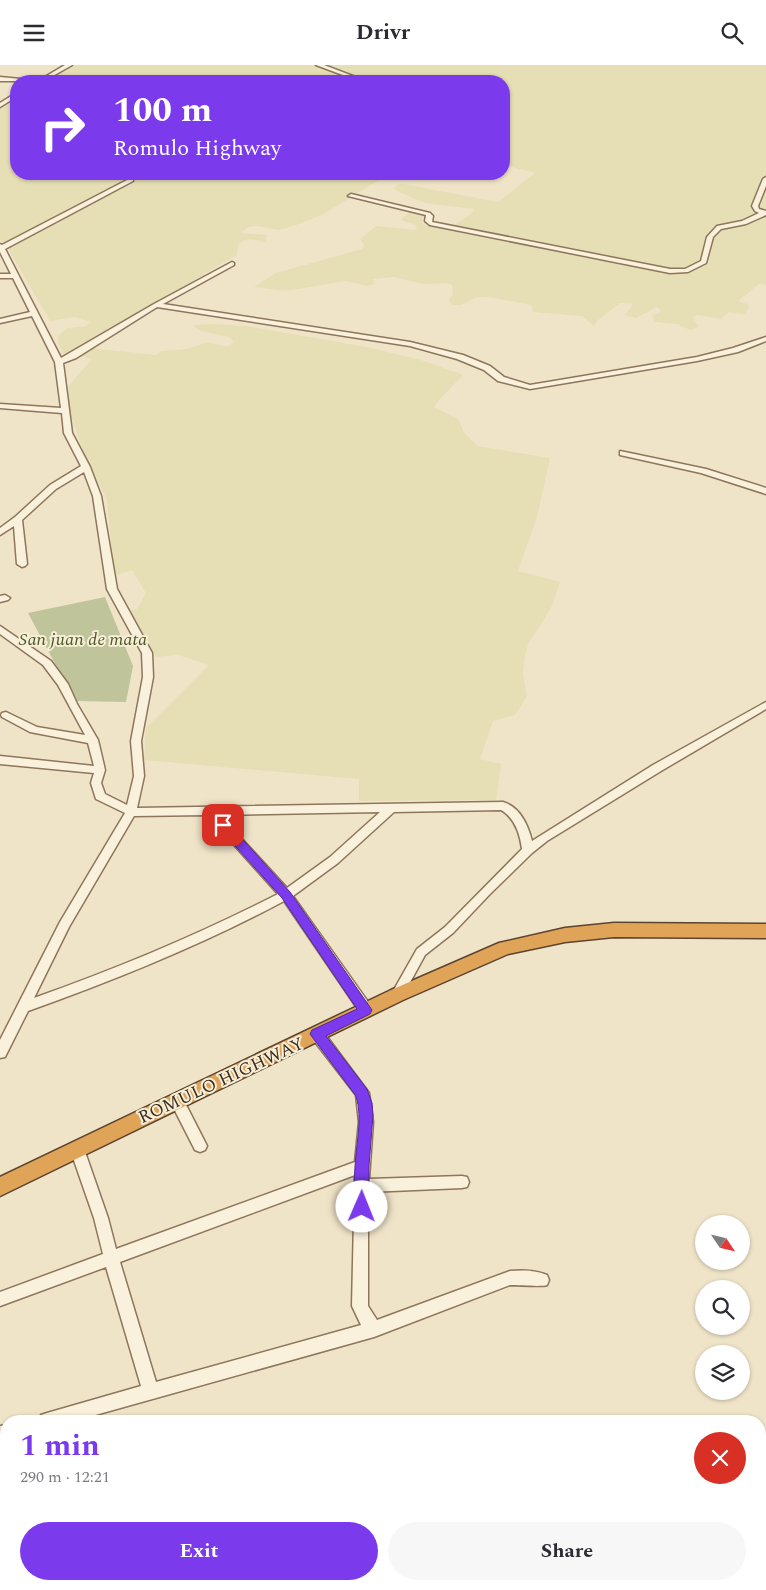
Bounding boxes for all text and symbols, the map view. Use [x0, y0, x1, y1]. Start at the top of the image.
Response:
text: Drivr [356, 16, 410, 49]
icon: menu [20, 19, 48, 47]
icon: search [718, 19, 746, 47]
text: 100 m [113, 84, 212, 137]
icon: right [30, 95, 95, 160]
text: Romulo Highway [113, 132, 281, 165]
park label: San juan de mata [19, 626, 147, 653]
pin [202, 804, 244, 846]
icon: arrive [209, 811, 237, 839]
street label: ROMULO HIGHWAY [134, 1030, 309, 1131]
position arrow [335, 1180, 387, 1232]
north arrow [695, 1215, 750, 1270]
map controls [695, 1215, 750, 1400]
button: search [695, 1280, 750, 1335]
button: layers [695, 1345, 750, 1400]
text: 1 min [20, 1423, 100, 1469]
button: close [694, 1432, 746, 1484]
text: 290 m · 12:21 [20, 1465, 110, 1489]
button: Exit [20, 1522, 378, 1580]
button: Share [388, 1522, 746, 1580]

